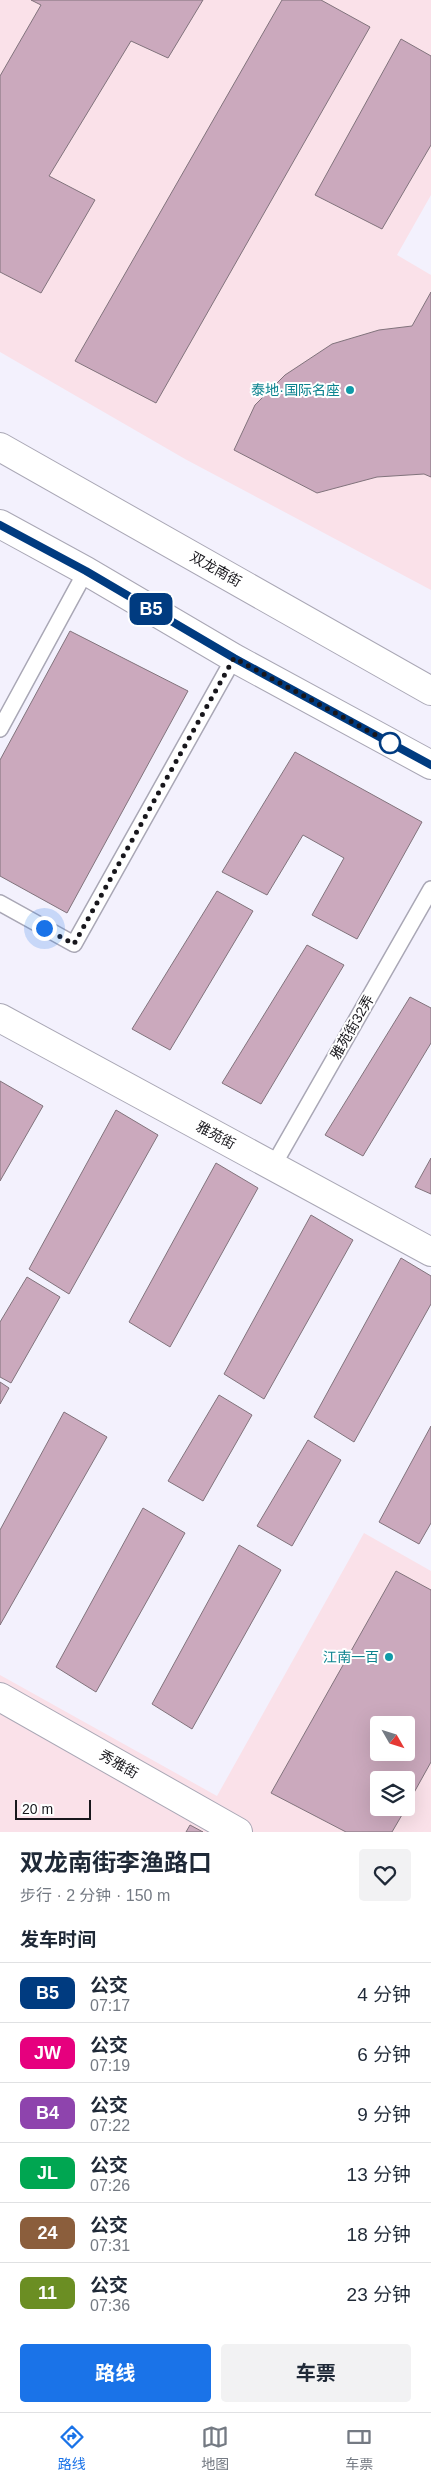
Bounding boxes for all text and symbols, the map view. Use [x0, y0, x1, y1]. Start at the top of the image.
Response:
place label: 泰地·国际名座 [251, 382, 340, 398]
marker: 泰地·国际名座 [344, 384, 356, 396]
street label: 双龙南街 [188, 548, 244, 590]
line badge: B5 [128, 593, 174, 625]
text: B5 [139, 599, 163, 619]
unlabelled marker [379, 732, 401, 754]
your location [32, 916, 57, 941]
street label: 雅苑街32弄 [327, 992, 377, 1062]
street label: 雅苑街 [194, 1118, 238, 1152]
place label: 江南一百 [323, 1649, 379, 1665]
marker: 江南一百 [383, 1651, 395, 1663]
north arrow [370, 1716, 415, 1761]
map controls [370, 1716, 415, 1816]
street label: 秀雅街 [97, 1747, 141, 1781]
button: layers [370, 1771, 415, 1816]
scale bar [15, 1797, 91, 1820]
text: 20 m [22, 1801, 53, 1817]
text: 双龙南街李渔路口 [20, 1849, 212, 1876]
button: heart [359, 1849, 411, 1901]
text: 步行 · 2 分钟 · 150 m [20, 1887, 170, 1904]
text: 发车时间 [20, 1929, 96, 1950]
text: 公交 [90, 1975, 128, 1996]
text: B5 [36, 1983, 59, 2003]
text: 4 分钟 [357, 1984, 411, 2005]
text: 07:17 [90, 1997, 130, 2014]
text: 公交 [90, 2035, 128, 2056]
text: JW [34, 2043, 61, 2063]
text: 6 分钟 [357, 2044, 411, 2065]
text: 07:19 [90, 2057, 130, 2074]
text: 公交 [90, 2095, 128, 2116]
text: B4 [36, 2103, 59, 2123]
text: 9 分钟 [357, 2104, 411, 2125]
text: 07:22 [90, 2117, 130, 2134]
text: 公交 [90, 2155, 128, 2176]
text: JL [37, 2163, 58, 2183]
text: 13 分钟 [347, 2164, 411, 2185]
text: 07:26 [90, 2177, 130, 2194]
text: 公交 [90, 2215, 128, 2236]
text: 24 [37, 2223, 58, 2243]
text: 18 分钟 [347, 2224, 411, 2245]
text: 07:31 [90, 2237, 130, 2254]
text: 公交 [90, 2275, 128, 2296]
text: 11 [38, 2283, 57, 2303]
text: 23 分钟 [347, 2284, 411, 2305]
text: 07:36 [90, 2297, 130, 2314]
button: 路线 [20, 2344, 211, 2402]
button: 车票 [221, 2344, 411, 2402]
tab: 路线 [58, 2423, 86, 2473]
tab: 地图 [201, 2423, 229, 2473]
tab: 车票 [345, 2423, 373, 2473]

